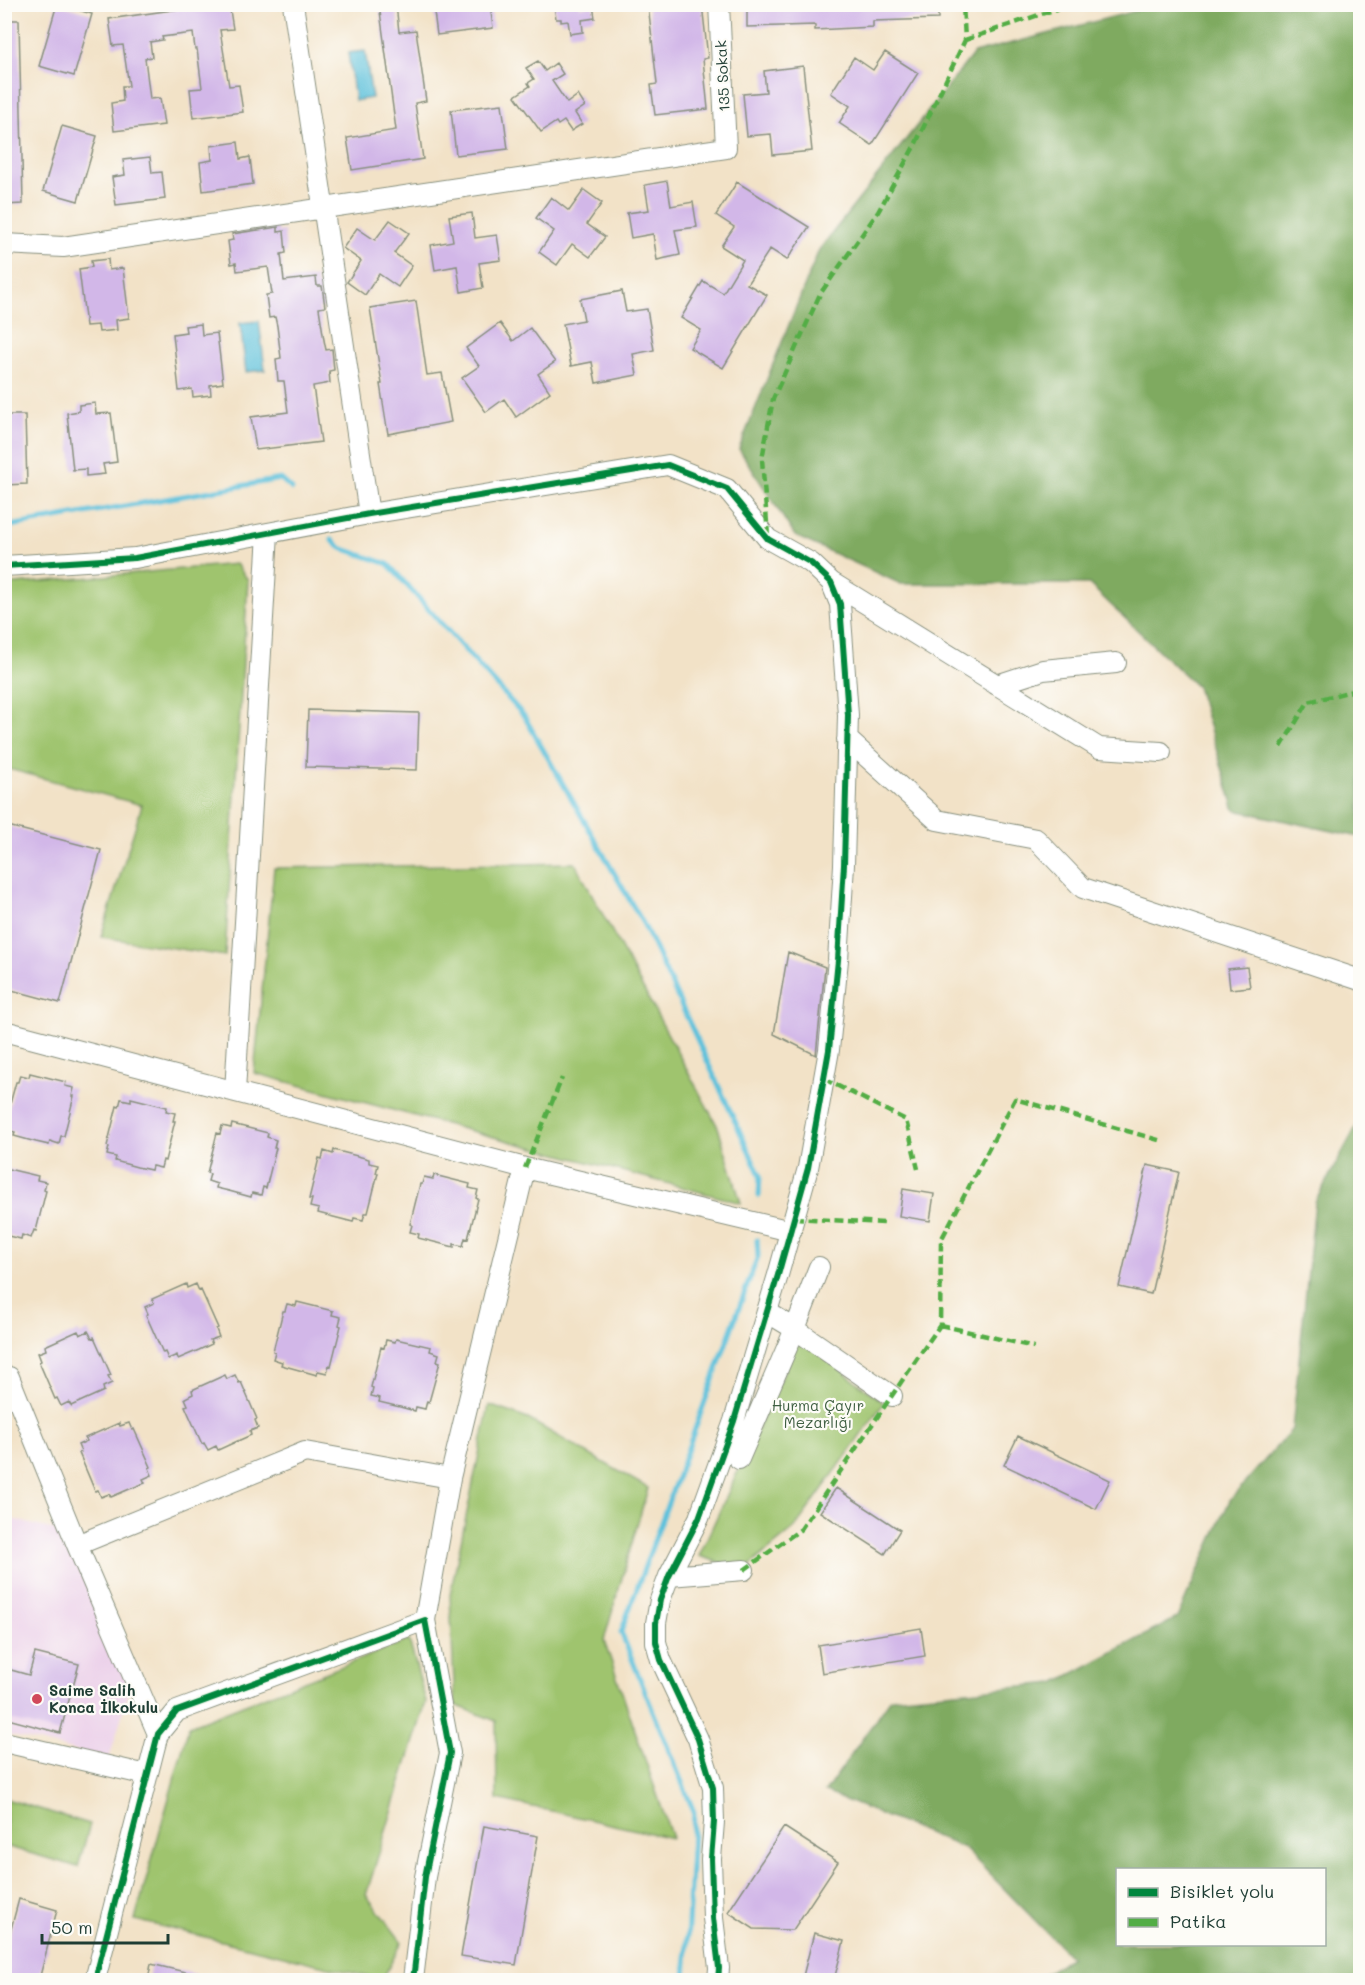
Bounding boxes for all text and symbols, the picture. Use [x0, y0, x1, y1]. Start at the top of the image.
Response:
street label: 135 Sokak [710, 40, 734, 112]
park label: Hurma Çayır Mezarlığı [772, 1395, 864, 1432]
place label: Saime Salih Konca İlkokulu [49, 1680, 158, 1717]
marker: Saime Salih Konca İlkokulu [30, 1692, 44, 1706]
legend [1116, 1868, 1326, 1946]
text: Bisiklet yolu [1170, 1879, 1274, 1903]
scale bar [42, 1907, 168, 1945]
text: Patika [1170, 1909, 1226, 1933]
text: 50 m [51, 1915, 93, 1939]

